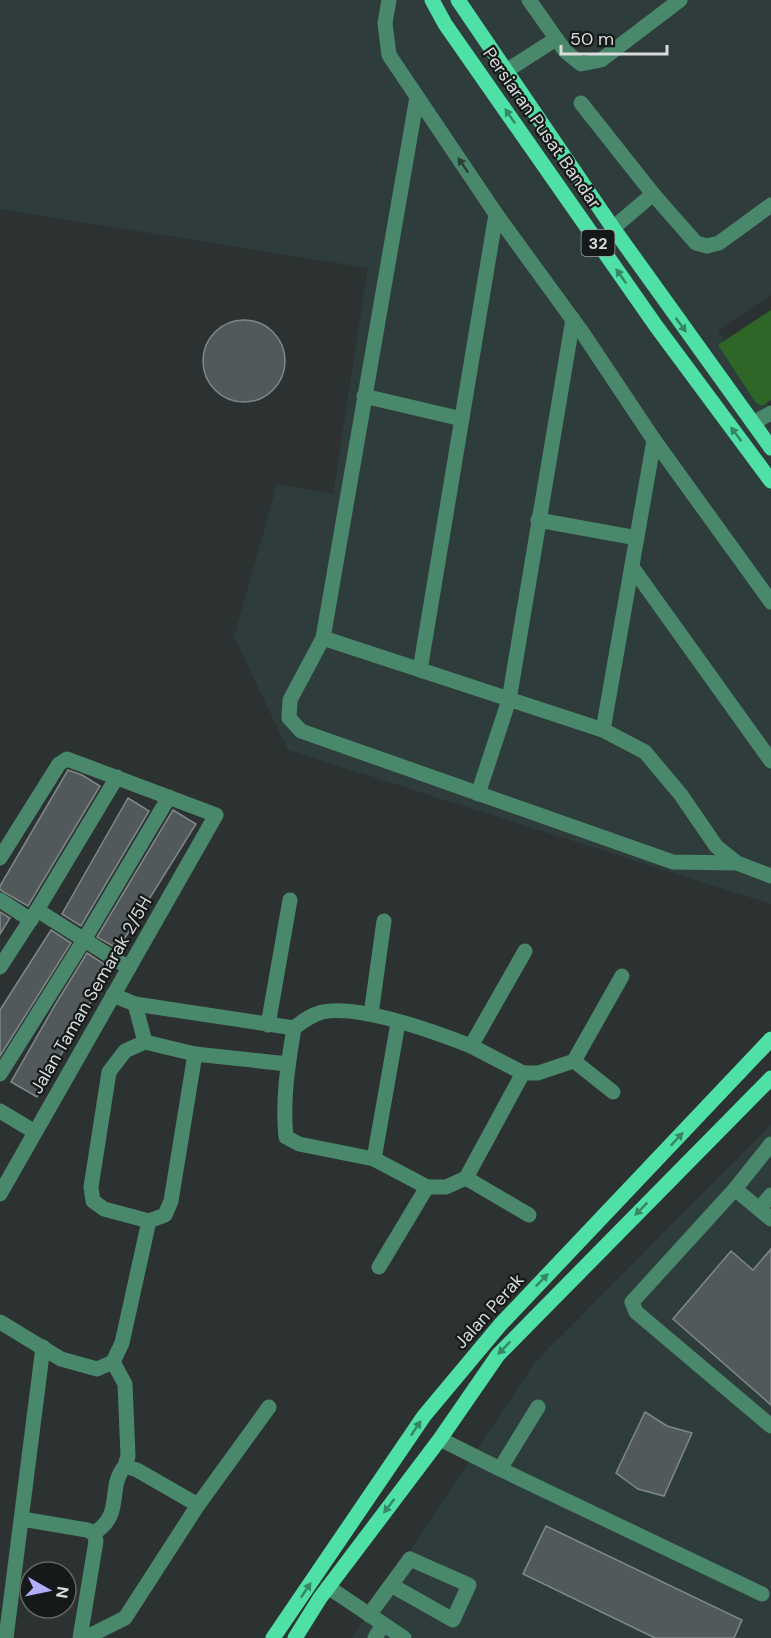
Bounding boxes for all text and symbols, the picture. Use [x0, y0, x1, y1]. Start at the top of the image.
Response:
scale bar [561, 18, 668, 56]
text: 50 m [570, 27, 614, 51]
street label: Persiaran Pusat Bandar [477, 43, 607, 214]
one-way arrow [504, 109, 516, 125]
one-way arrow [458, 157, 469, 173]
road number: 32 [582, 230, 614, 256]
one-way arrow [615, 269, 627, 285]
one-way arrow [675, 318, 687, 333]
one-way arrow [730, 426, 742, 442]
street label: Jalan Taman Semarak 2/5H [25, 892, 157, 1098]
one-way arrow [669, 1132, 683, 1146]
one-way arrow [635, 1202, 649, 1216]
street label: Jalan Perak [449, 1268, 529, 1354]
one-way arrow [535, 1274, 549, 1288]
one-way arrow [498, 1341, 512, 1355]
one-way arrow [410, 1421, 422, 1437]
one-way arrow [384, 1498, 396, 1513]
north arrow [18, 1560, 78, 1620]
one-way arrow [300, 1582, 312, 1598]
text: N [51, 1585, 74, 1600]

